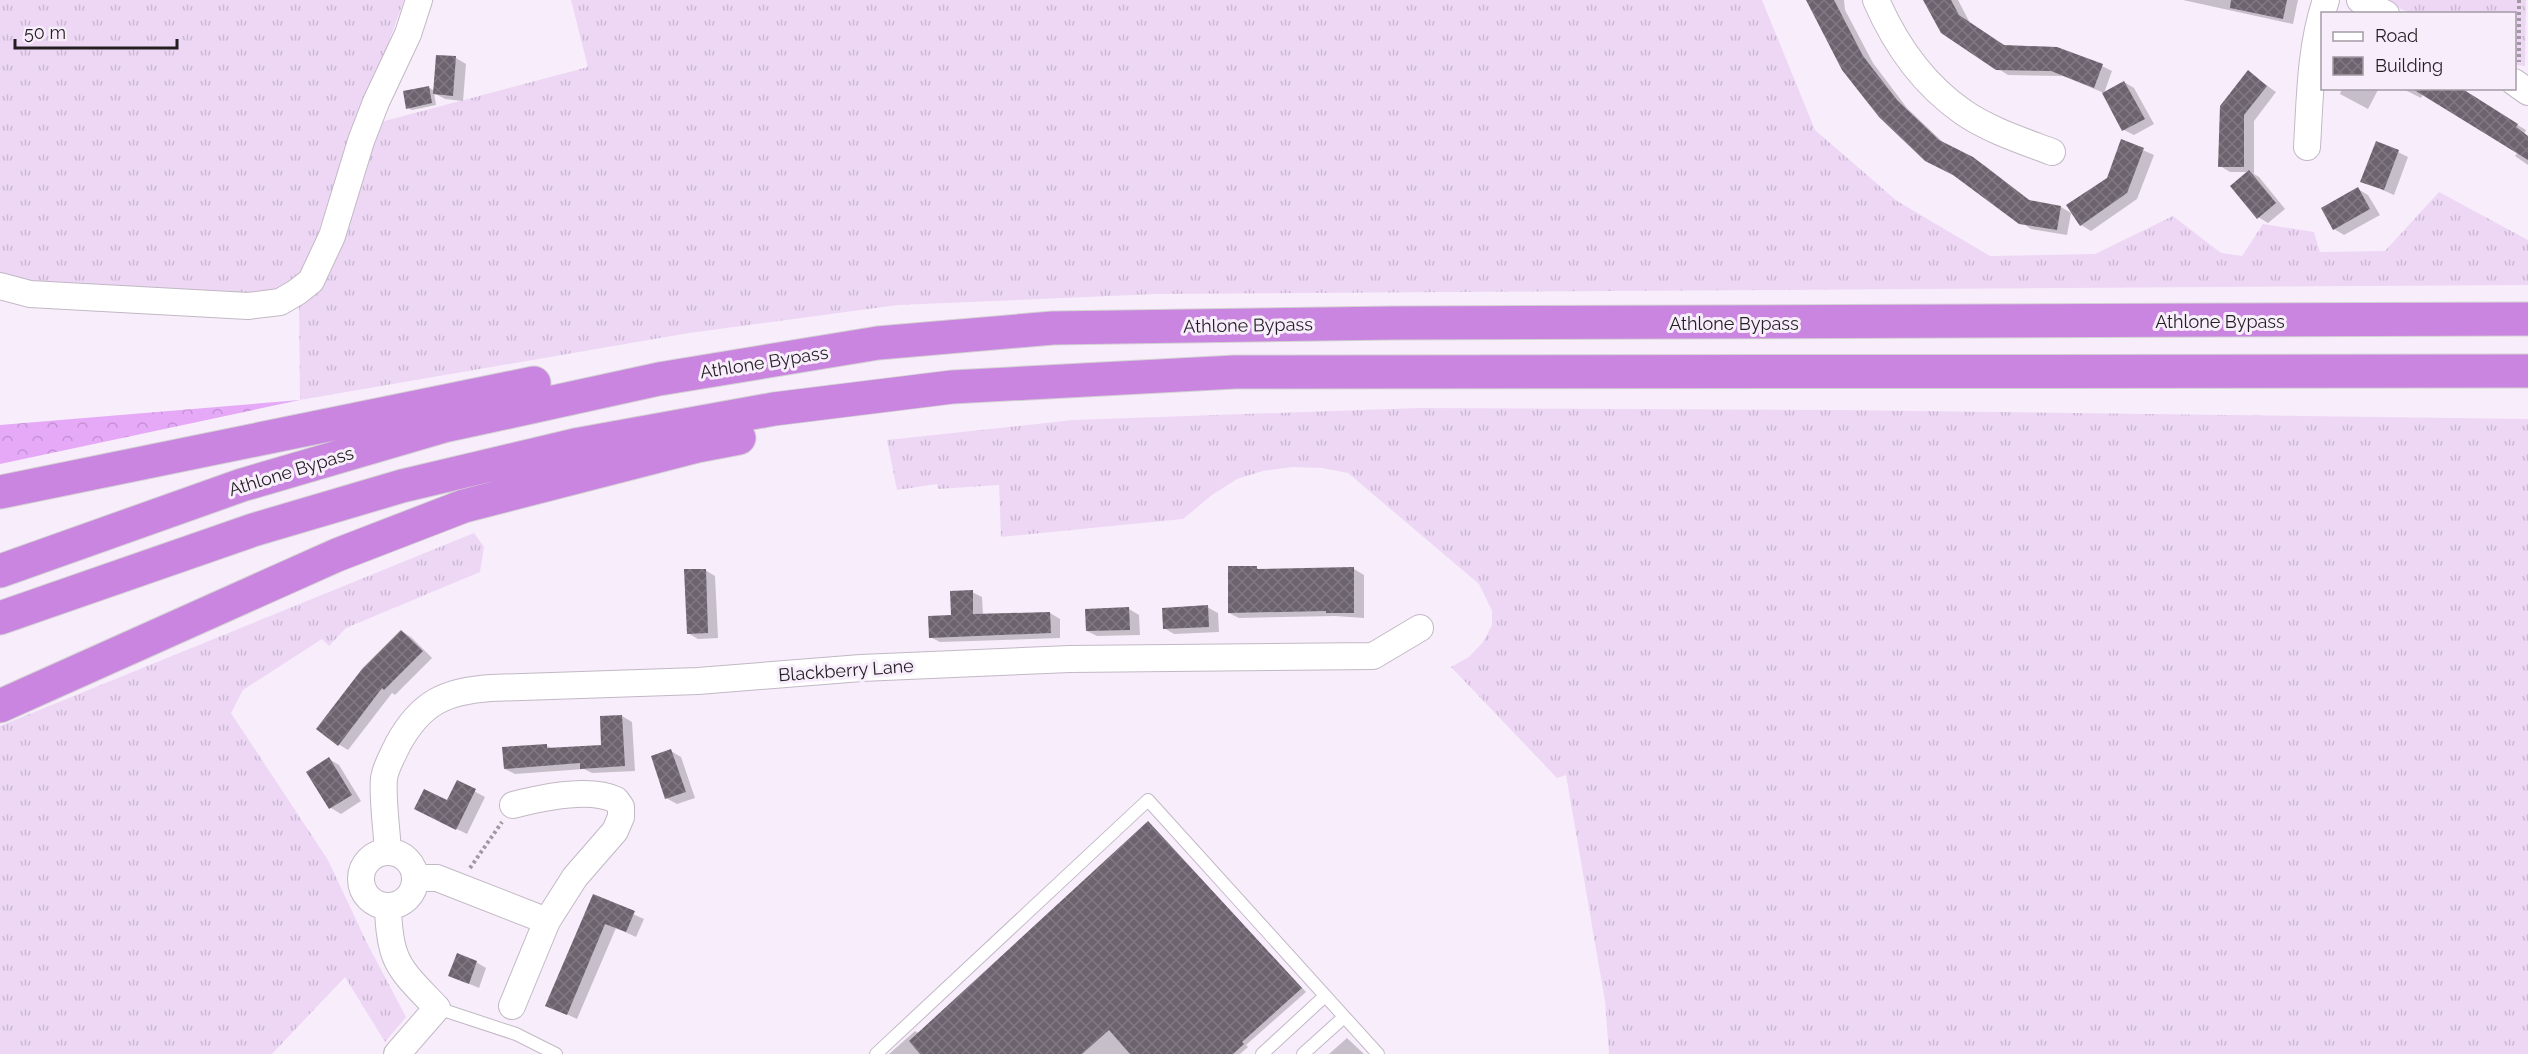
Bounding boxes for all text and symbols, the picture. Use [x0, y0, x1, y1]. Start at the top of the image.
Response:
scale bar [15, 12, 177, 50]
legend [2321, 12, 2516, 90]
text: 50 m [24, 22, 66, 43]
text: Road [2375, 25, 2418, 46]
text: Building [2375, 55, 2443, 76]
street label: Athlone Bypass [2155, 311, 2285, 332]
street label: Athlone Bypass [1183, 313, 1313, 337]
street label: Athlone Bypass [1669, 313, 1799, 334]
street label: Athlone Bypass [698, 341, 830, 383]
street label: Athlone Bypass [226, 442, 356, 500]
street label: Blackberry Lane [778, 655, 915, 685]

